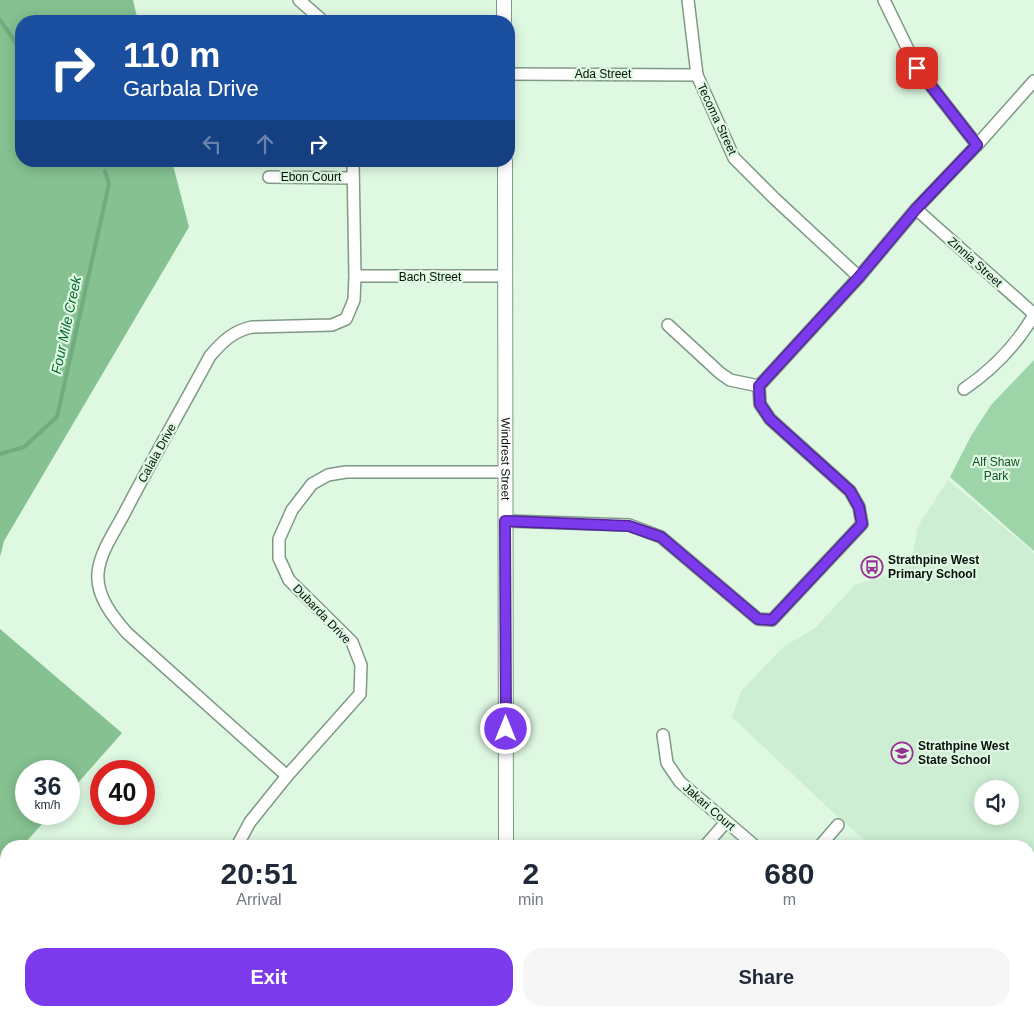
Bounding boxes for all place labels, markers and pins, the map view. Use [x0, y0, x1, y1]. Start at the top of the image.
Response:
pin [896, 47, 938, 89]
place label: Strathpine West Primary School [888, 553, 979, 581]
bus stop icon: Strathpine West Primary School [860, 555, 884, 579]
place label: Strathpine West State School [918, 739, 1009, 767]
school or university icon: Strathpine West State School [890, 741, 914, 765]

